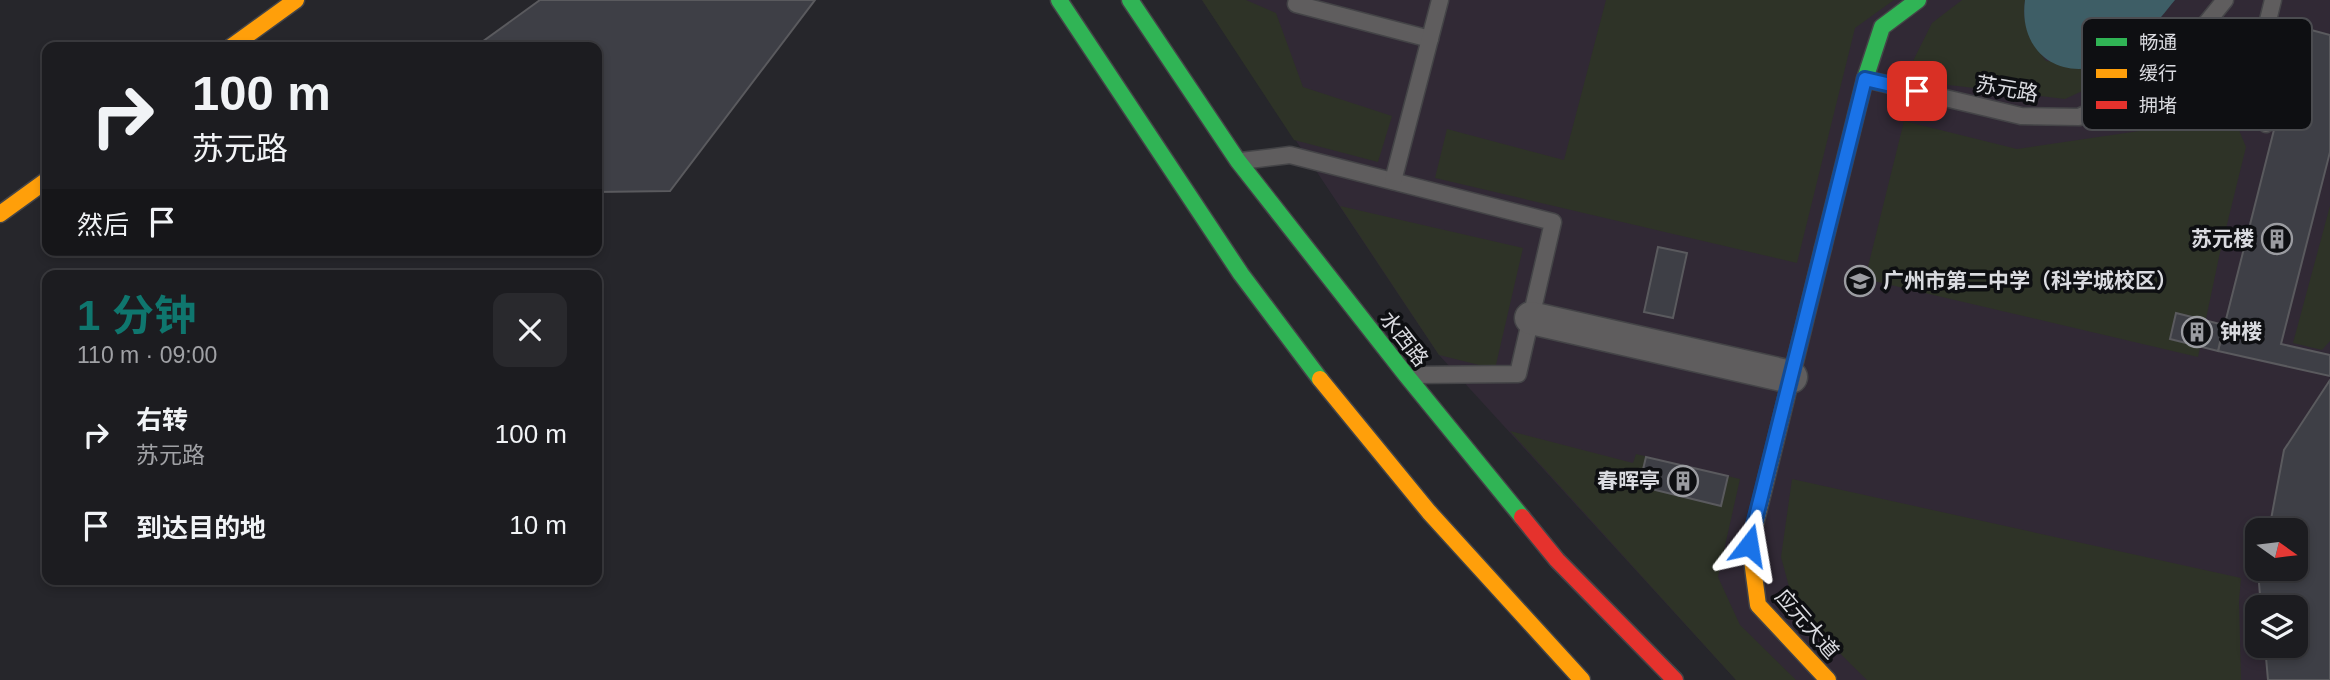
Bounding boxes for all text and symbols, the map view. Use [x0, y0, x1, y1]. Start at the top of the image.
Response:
legend [2082, 18, 2312, 130]
text: 畅通 [2139, 32, 2177, 53]
pin [1887, 61, 1947, 121]
text: 缓行 [2139, 63, 2177, 84]
text: 100 m [192, 66, 331, 120]
icon: right [77, 70, 168, 161]
icon: arrive [1898, 72, 1936, 110]
street label: 苏元路 [1974, 72, 2040, 105]
text: 拥堵 [2139, 95, 2177, 116]
text: 苏元路 [192, 131, 288, 167]
icon: arrive [143, 203, 181, 241]
text: 然后 [77, 210, 129, 240]
building icon: 苏元楼 [2260, 222, 2294, 256]
place label: 苏元楼 [2191, 227, 2254, 250]
school or university icon: 广州市第二中学（科学城校区） [1843, 264, 1877, 298]
place label: 广州市第二中学（科学城校区） [1883, 269, 2177, 292]
text: 1 分钟 [77, 292, 196, 339]
button: close [493, 293, 567, 367]
street label: 水西路 [1376, 307, 1433, 371]
building icon: 钟楼 [2180, 315, 2214, 349]
place label: 钟楼 [2220, 320, 2262, 343]
text: 110 m · 09:00 [77, 342, 217, 368]
text: 右转 [136, 405, 188, 435]
icon: right [77, 416, 115, 454]
text: 100 m [495, 419, 567, 449]
text: 苏元路 [136, 442, 205, 468]
building icon: 春晖亭 [1666, 464, 1700, 498]
place label: 春晖亭 [1597, 469, 1660, 492]
icon: arrive [77, 507, 115, 545]
position arrow [1712, 508, 1786, 582]
text: 10 m [509, 510, 567, 540]
text: 到达目的地 [136, 513, 266, 543]
north arrow [2245, 518, 2308, 581]
map controls [2245, 518, 2308, 658]
street label: 应元大道 [1771, 584, 1844, 663]
button: layers [2245, 595, 2308, 658]

